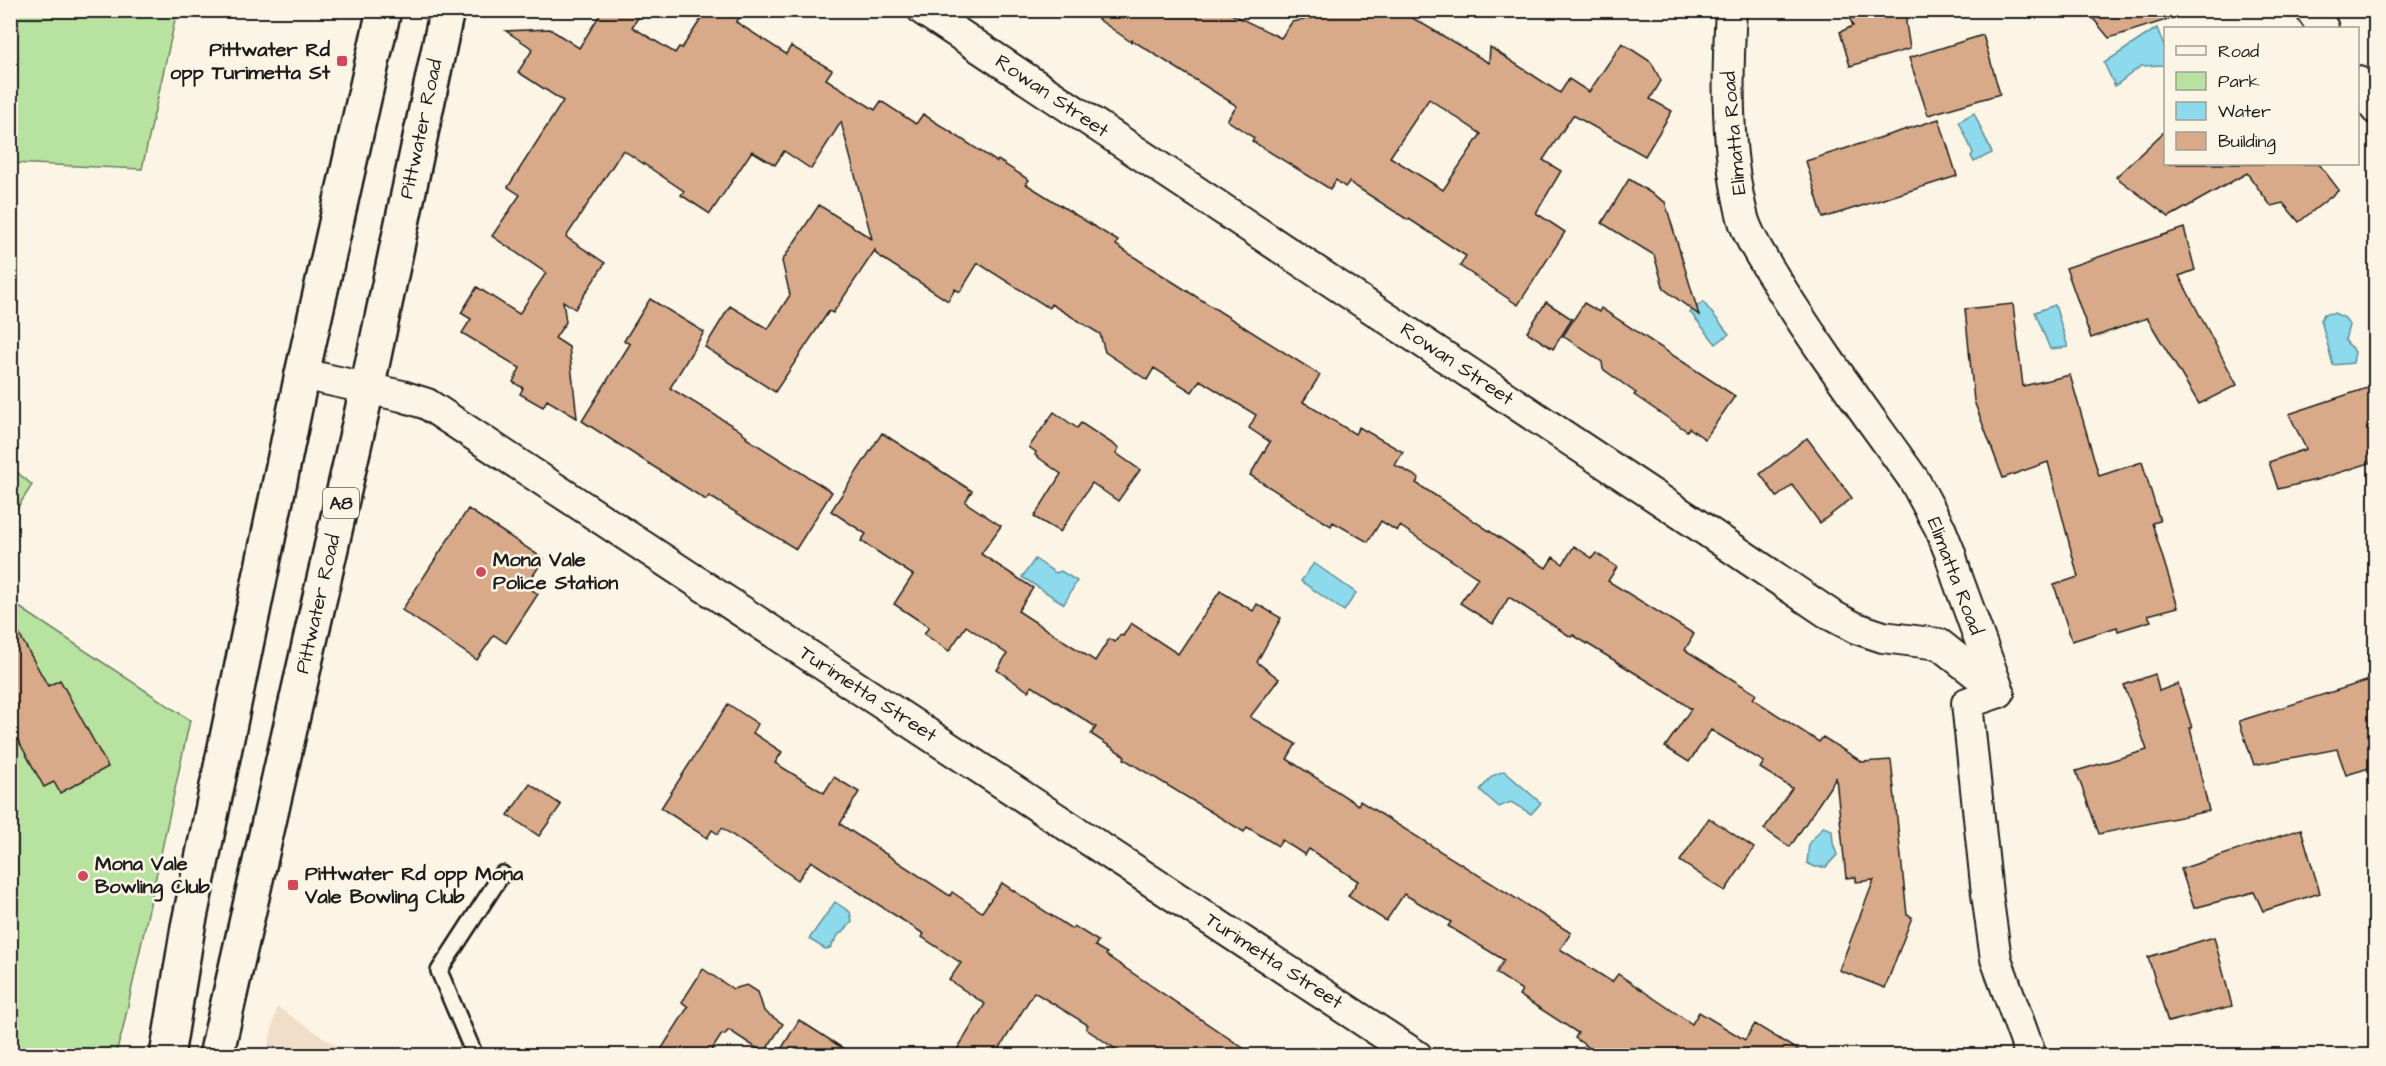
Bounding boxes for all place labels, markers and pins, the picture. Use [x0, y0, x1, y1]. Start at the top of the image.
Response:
place label: Pittwater Rd opp Turimetta St [170, 36, 331, 87]
marker: Pittwater Rd opp Turimetta St [335, 54, 349, 68]
place label: Mona Vale Police Station [493, 546, 618, 597]
marker: Mona Vale Police Station [474, 565, 488, 579]
place label: Mona Vale Bowling Club [95, 850, 211, 902]
place label: Pittwater Rd opp Mona Vale Bowling Club [304, 860, 524, 912]
marker: Mona Vale Bowling Club [76, 869, 90, 883]
marker: Pittwater Rd opp Mona Vale Bowling Club [286, 878, 300, 892]

